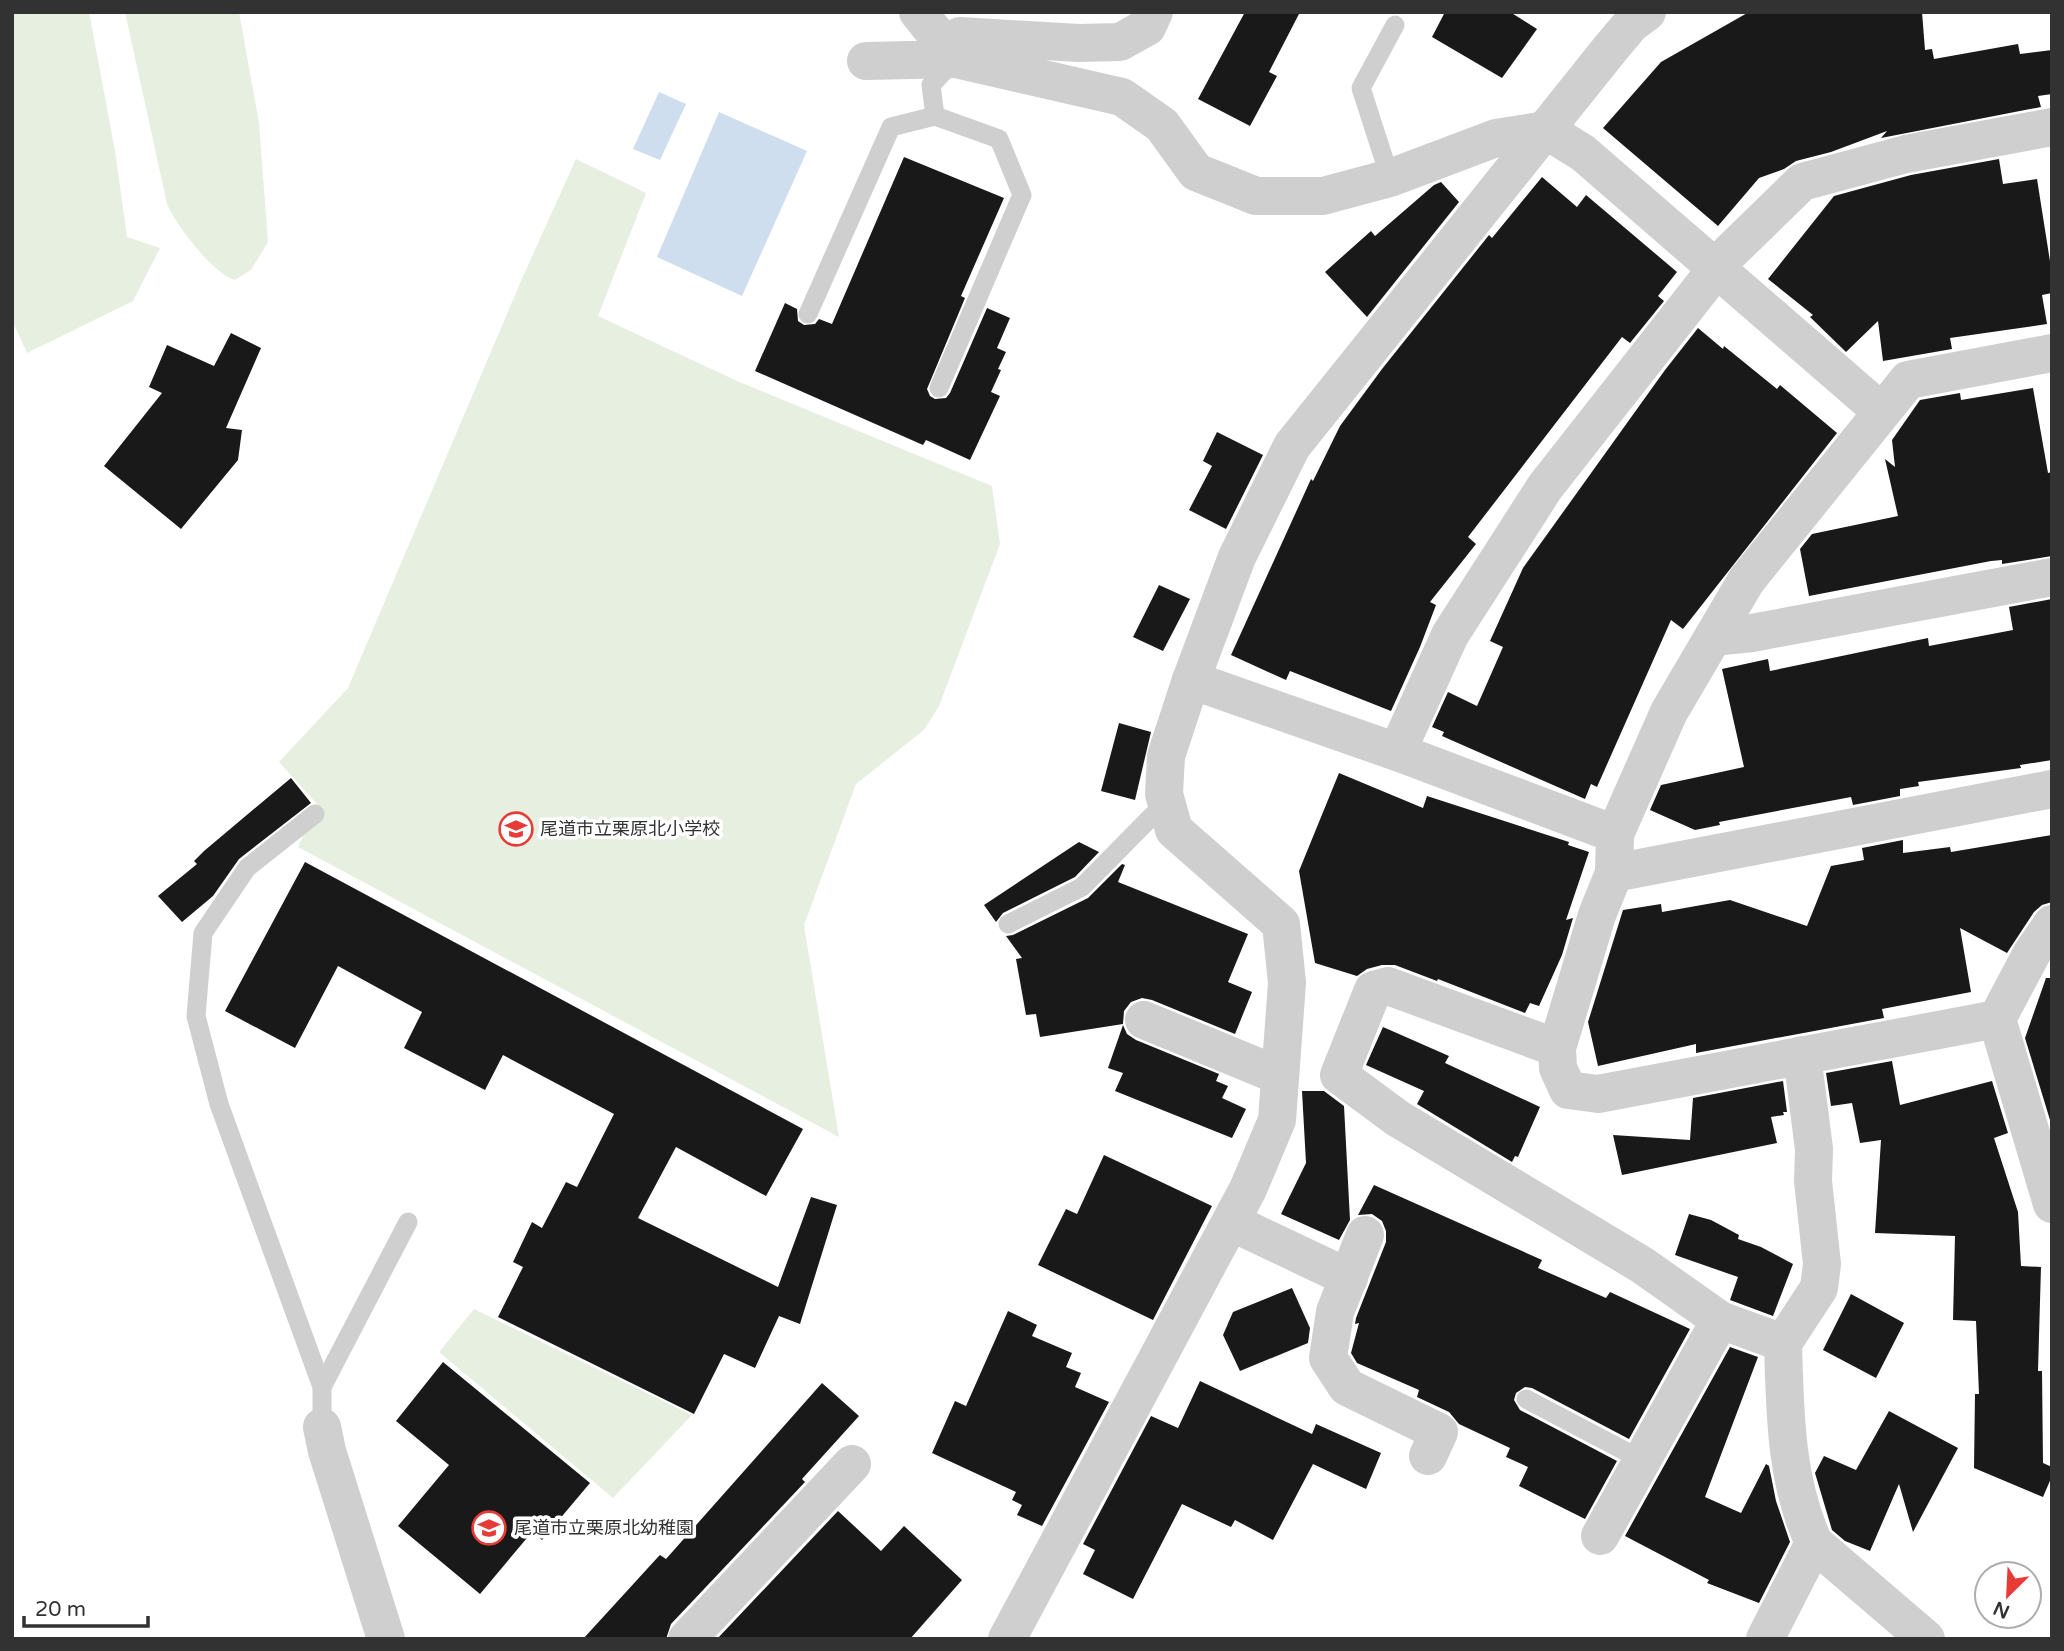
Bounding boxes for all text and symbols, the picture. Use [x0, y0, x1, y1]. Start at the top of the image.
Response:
school or university icon: 尾道市立栗原北小学校 [497, 810, 535, 848]
place label: 尾道市立栗原北小学校 [540, 818, 720, 840]
school or university icon: 尾道市立栗原北幼稚園 [470, 1509, 508, 1547]
place label: 尾道市立栗原北幼稚園 [514, 1517, 694, 1539]
north arrow [1973, 1560, 2043, 1630]
scale bar [24, 1584, 149, 1628]
text: N [1990, 1596, 2013, 1623]
text: 20 m [35, 1597, 86, 1622]

